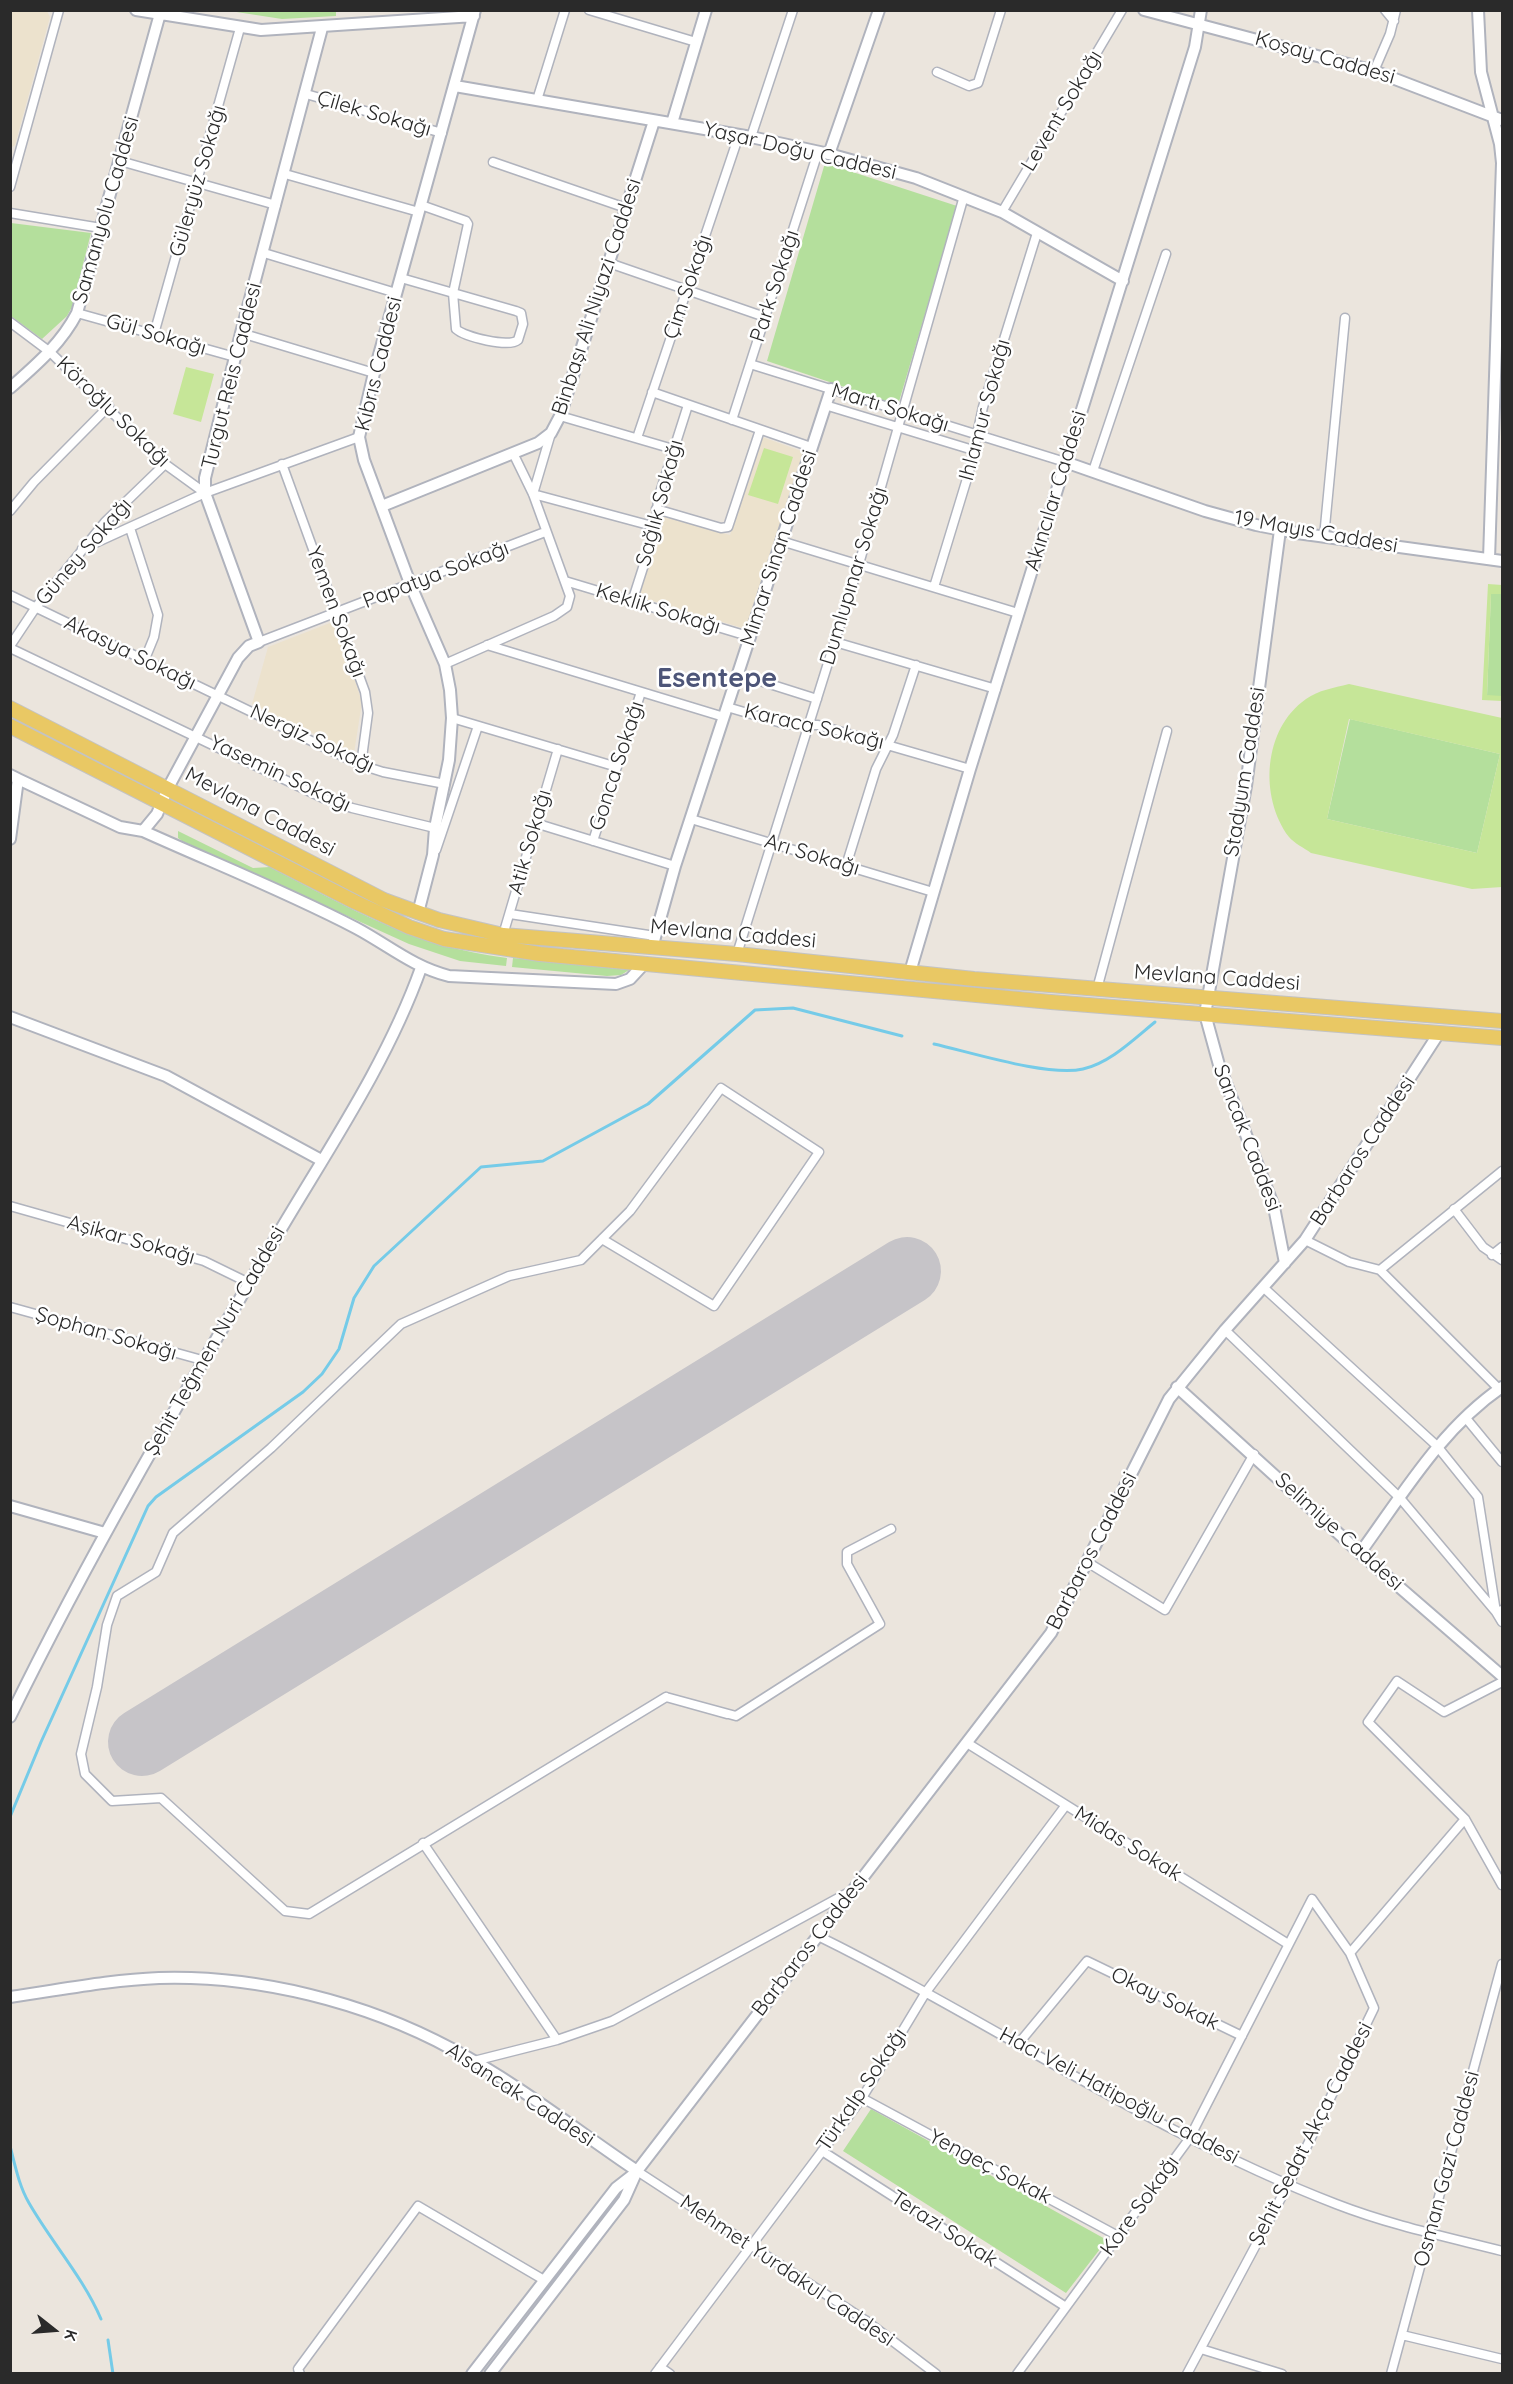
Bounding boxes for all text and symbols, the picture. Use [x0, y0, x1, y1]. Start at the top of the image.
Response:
street label: Koşay Caddesi [1252, 26, 1398, 90]
street label: Levent Sokağı [1016, 46, 1108, 176]
street label: Çilek Sokağı [314, 86, 434, 142]
street label: Güleryüz Sokağı [164, 102, 232, 260]
street label: Samanyolu Caddesi [67, 114, 145, 306]
street label: Yaşar Doğu Caddesi [701, 117, 899, 185]
street label: Binbaşı Ali Niyazi Caddesi [547, 176, 647, 418]
street label: Park Sokağı [745, 227, 805, 345]
street label: Çim Sokağı [658, 231, 718, 343]
street label: Turgut Reis Caddesi [197, 280, 267, 472]
street label: Kıbrıs Caddesi [350, 294, 408, 434]
street label: Gül Sokağı [103, 309, 209, 361]
street label: Ihlamur Sokağı [954, 336, 1016, 484]
street label: Köroğlu Sokağı [51, 351, 175, 473]
street label: Martı Sokağı [828, 378, 952, 438]
street label: Akıncılar Caddesi [1020, 408, 1092, 574]
street label: Sağlık Sokağı [631, 437, 689, 569]
street label: Mimar Sinan Caddesi [735, 447, 823, 649]
street label: Dumlupınar Sokağı [815, 484, 893, 668]
street label: Güney Sokağı [31, 493, 137, 611]
street label: 19 Mayıs Caddesi [1232, 505, 1400, 559]
street label: Papatya Sokağı [360, 536, 512, 614]
street label: Yemen Sokağı [301, 543, 371, 681]
street label: Keklik Sokağı [593, 578, 723, 640]
street label: Akasya Sokağı [60, 610, 200, 696]
district label: Esentepe [657, 663, 777, 695]
street label: Stadyum Caddesi [1219, 685, 1271, 859]
street label: Gonca Sokağı [584, 698, 650, 834]
street label: Nergiz Sokağı [246, 699, 378, 779]
street label: Karaca Sokağı [742, 699, 886, 755]
street label: Yasemin Sokağı [205, 730, 355, 818]
street label: Mevlana Caddesi [181, 762, 339, 862]
street label: Atik Sokağı [503, 787, 557, 897]
street label: Arı Sokağı [762, 829, 862, 881]
street label: Mevlana Caddesi [649, 914, 817, 954]
street label: Mevlana Caddesi [1133, 960, 1301, 996]
street label: Sancak Caddesi [1207, 1061, 1287, 1215]
street label: Barbaros Caddesi [1305, 1071, 1421, 1231]
street label: Aşikar Sokağı [64, 1210, 198, 1270]
street label: Şehit Teğmen Nuri Caddesi [139, 1222, 291, 1460]
street label: Şophan Sokağı [33, 1302, 179, 1366]
street label: Barbaros Caddesi [1041, 1468, 1143, 1634]
street label: Selimiye Caddesi [1270, 1468, 1408, 1596]
street label: Midas Sokak [1069, 1801, 1187, 1887]
street label: Barbaros Caddesi [747, 1869, 873, 2021]
street label: Okay Sokak [1107, 1962, 1223, 2036]
street label: Şehit Sedat Akça Caddesi [1244, 2018, 1378, 2250]
street label: Hacı Veli Hatipoğlu Caddesi [995, 2022, 1243, 2170]
street label: Türkalp Sokağı [811, 2024, 913, 2156]
street label: Alsancak Caddesi [441, 2038, 599, 2152]
street label: Osman Gazi Caddesi [1409, 2068, 1485, 2270]
street label: Yengeç Sokak [924, 2124, 1056, 2210]
street label: Kore Sokağı [1095, 2151, 1185, 2261]
street label: Terazi Sokak [886, 2185, 1002, 2273]
street label: Mehmet Yurdakul Caddesi [675, 2190, 899, 2352]
north arrow [24, 2300, 84, 2360]
text: K [60, 2327, 82, 2343]

